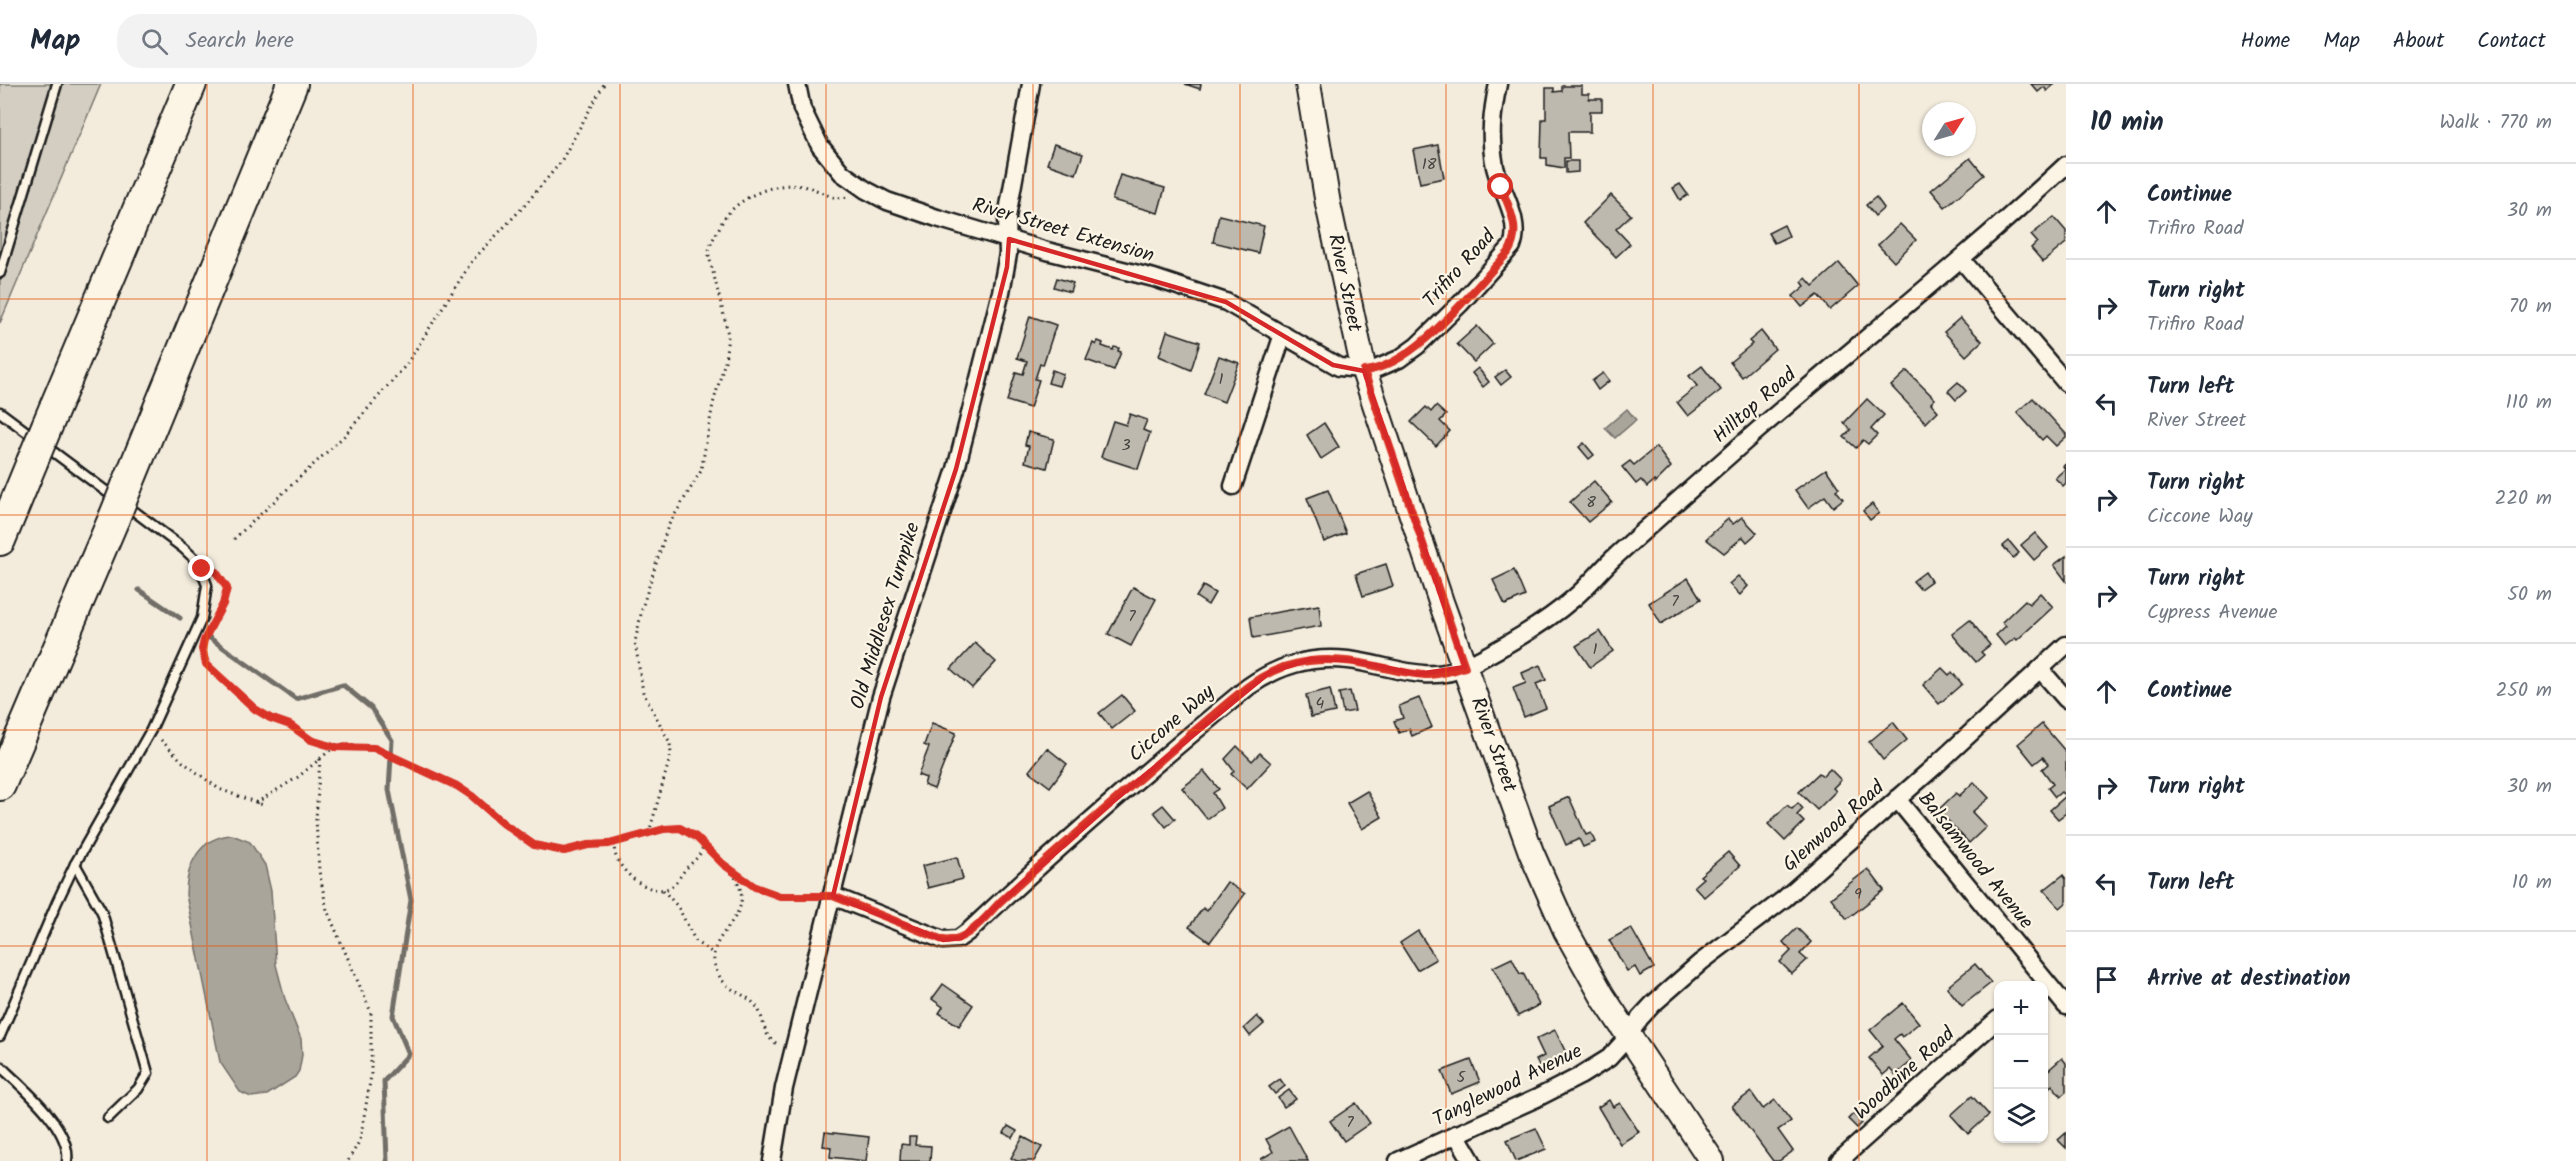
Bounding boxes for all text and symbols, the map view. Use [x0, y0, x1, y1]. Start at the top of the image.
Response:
search box [117, 14, 537, 68]
text: Map [30, 19, 81, 64]
text: Search here [186, 24, 294, 59]
icon: search [138, 25, 171, 58]
text: Home [2241, 25, 2290, 58]
text: Map [2323, 25, 2360, 58]
text: About [2393, 25, 2444, 58]
text: Contact [2477, 25, 2546, 58]
north arrow [1922, 102, 1976, 156]
text: 10 min [2090, 102, 2164, 144]
text: Walk · 770 m [2440, 107, 2552, 139]
house number: 18 [1422, 152, 1437, 177]
route start [1487, 173, 1513, 199]
text: Continue [2147, 178, 2232, 213]
street label: River Street Extension [968, 190, 1158, 272]
icon: ahead [2090, 195, 2123, 228]
text: 30 m [2507, 195, 2552, 227]
text: Trifiro Road [2147, 213, 2243, 245]
street label: Trifiro Road [1416, 222, 1505, 316]
street label: River Street [1318, 231, 1370, 335]
text: Turn right [2147, 274, 2245, 309]
icon: right [2090, 291, 2123, 324]
text: 70 m [2509, 291, 2552, 323]
text: Trifiro Road [2147, 309, 2243, 341]
street label: Hilltop Road [1706, 360, 1805, 452]
house number: 1 [1218, 367, 1224, 392]
text: Turn left [2147, 370, 2234, 405]
icon: left [2090, 387, 2123, 420]
text: 110 m [2506, 387, 2552, 419]
text: River Street [2147, 405, 2246, 437]
house number: 3 [1121, 433, 1131, 458]
text: Turn right [2147, 466, 2245, 501]
icon: right [2090, 483, 2123, 516]
text: 220 m [2495, 483, 2552, 515]
house number: 8 [1586, 490, 1596, 515]
text: Ciccone Way [2147, 501, 2253, 533]
street label: Old Middlesex Turnpike [842, 519, 930, 713]
route end [188, 555, 214, 581]
text: Turn right [2147, 562, 2245, 597]
icon: right [2090, 579, 2123, 612]
text: 50 m [2507, 579, 2552, 611]
house number: 7 [1671, 589, 1679, 614]
text: Cypress Avenue [2147, 597, 2277, 629]
house number: 7 [1128, 604, 1136, 629]
house number: 1 [1592, 637, 1598, 662]
text: Continue [2147, 674, 2232, 709]
icon: ahead [2090, 675, 2123, 708]
text: 250 m [2496, 675, 2552, 707]
street label: Ciccone Way [1122, 677, 1223, 771]
house number: 4 [1316, 691, 1325, 716]
street label: River Street [1461, 693, 1525, 797]
text: Turn right [2147, 770, 2245, 805]
icon: right [2090, 771, 2123, 804]
text: 30 m [2507, 771, 2552, 803]
street label: Glenwood Road [1776, 773, 1893, 881]
street label: Balsamwood Avenue [1909, 785, 2041, 937]
text: Turn left [2147, 866, 2234, 901]
icon: left [2090, 867, 2123, 900]
text: 10 m [2512, 867, 2552, 899]
house number: 9 [1854, 882, 1862, 907]
text: Arrive at destination [2147, 962, 2350, 997]
icon: arrive [2090, 963, 2123, 996]
map controls [1994, 981, 2048, 1143]
button: + [1994, 981, 2048, 1035]
street label: Woodbine Road [1847, 1019, 1964, 1128]
button: − [1994, 1035, 2048, 1089]
street label: Tanglewood Avenue [1428, 1036, 1588, 1136]
house number: 5 [1457, 1065, 1467, 1090]
button: layers [1994, 1089, 2048, 1143]
house number: 7 [1346, 1110, 1354, 1135]

